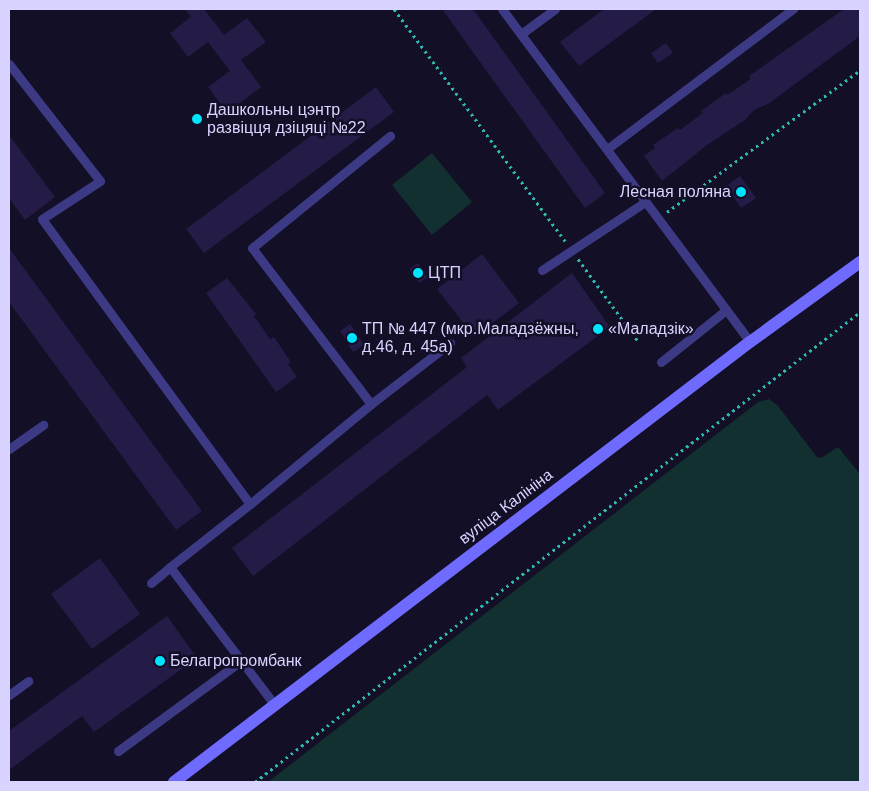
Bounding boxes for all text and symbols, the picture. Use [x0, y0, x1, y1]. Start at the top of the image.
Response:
place label: Дашкольны цэнтр развіцця дзіцяці №22 [207, 100, 366, 138]
marker: Дашкольны цэнтр развіцця дзіцяці №22 [191, 113, 203, 125]
place label: Лесная поляна [620, 182, 731, 202]
marker: Лесная поляна [735, 186, 747, 198]
place label: ЦТП [428, 263, 461, 283]
marker: ЦТП [412, 267, 424, 279]
place label: ТП № 447 (мкр.Маладзёжны, д.46, д. 45а) [362, 319, 579, 357]
place label: «Маладзік» [608, 319, 694, 339]
marker: «Маладзік» [592, 323, 604, 335]
marker: ТП № 447 (мкр.Маладзёжны, д.46, д. 45а) [346, 332, 358, 344]
street label: вуліца Калініна [455, 466, 557, 548]
place label: Белагропромбанк [170, 651, 302, 671]
marker: Белагропромбанк [154, 655, 166, 667]

